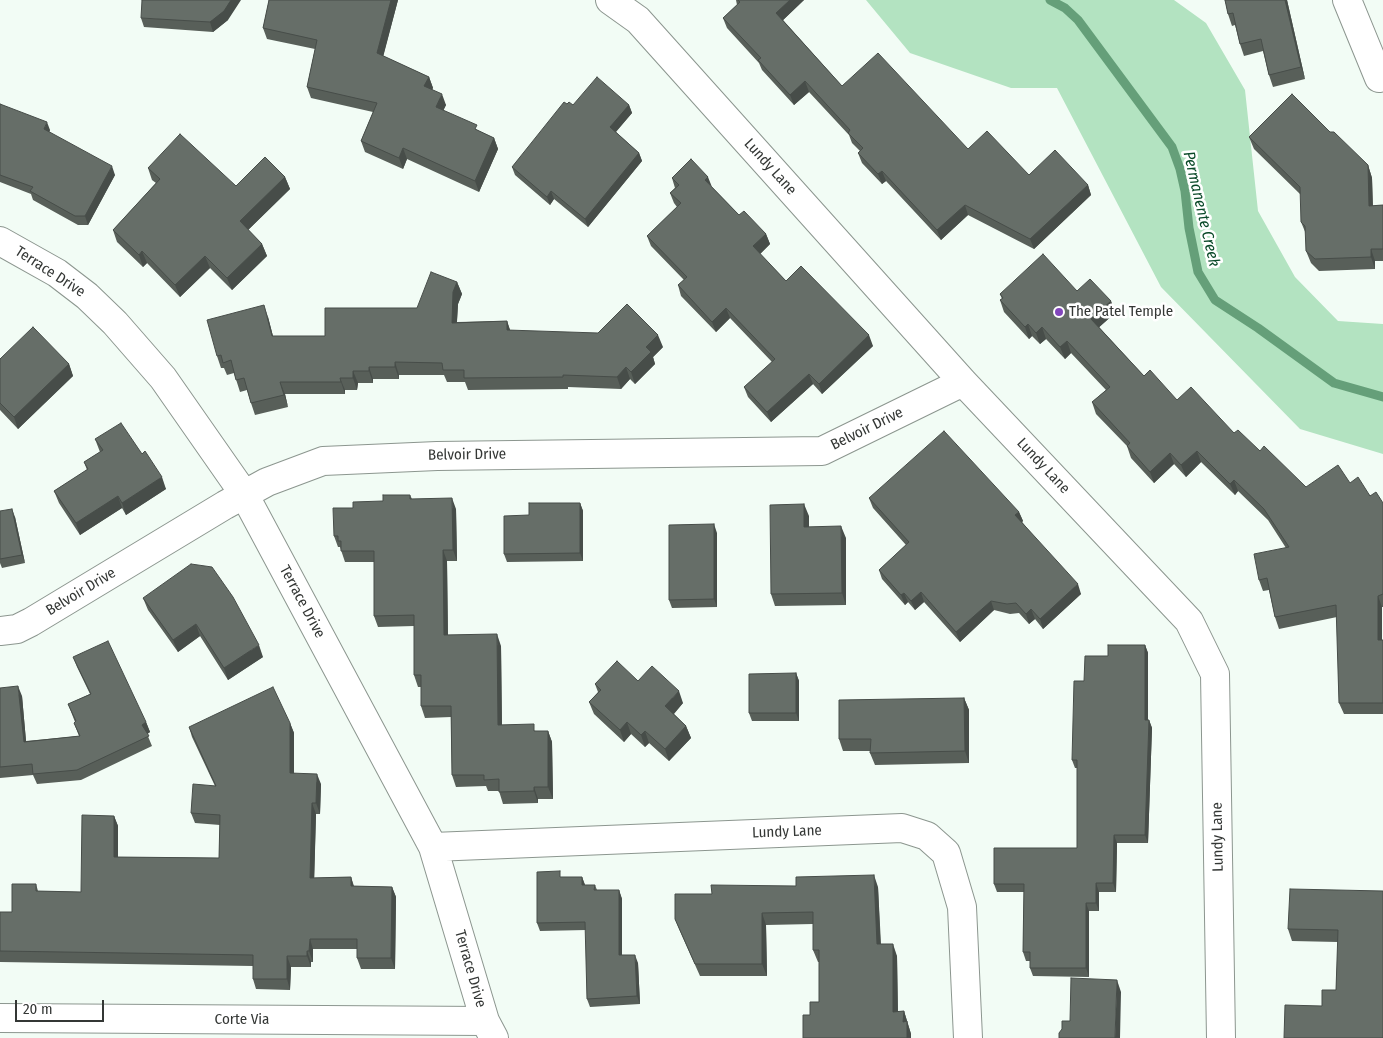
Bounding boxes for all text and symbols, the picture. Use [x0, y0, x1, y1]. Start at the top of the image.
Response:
street label: Lundy Lane [740, 135, 800, 199]
water label: Permanente Creek [1178, 149, 1224, 269]
street label: Terrace Drive [12, 243, 88, 301]
place label: The Patel Temple [1069, 303, 1173, 321]
marker: The Patel Temple [1053, 306, 1065, 318]
street label: Belvoir Drive [828, 404, 906, 454]
street label: Lundy Lane [1013, 434, 1073, 498]
street label: Belvoir Drive [428, 445, 506, 465]
street label: Terrace Drive [275, 563, 329, 641]
street label: Belvoir Drive [43, 564, 119, 620]
street label: Lundy Lane [1208, 802, 1228, 872]
street label: Lundy Lane [752, 822, 822, 842]
street label: Terrace Drive [450, 928, 490, 1010]
scale bar [18, 990, 106, 1022]
text: 20 m [23, 1000, 53, 1018]
street label: Corte Via [215, 1011, 269, 1029]

